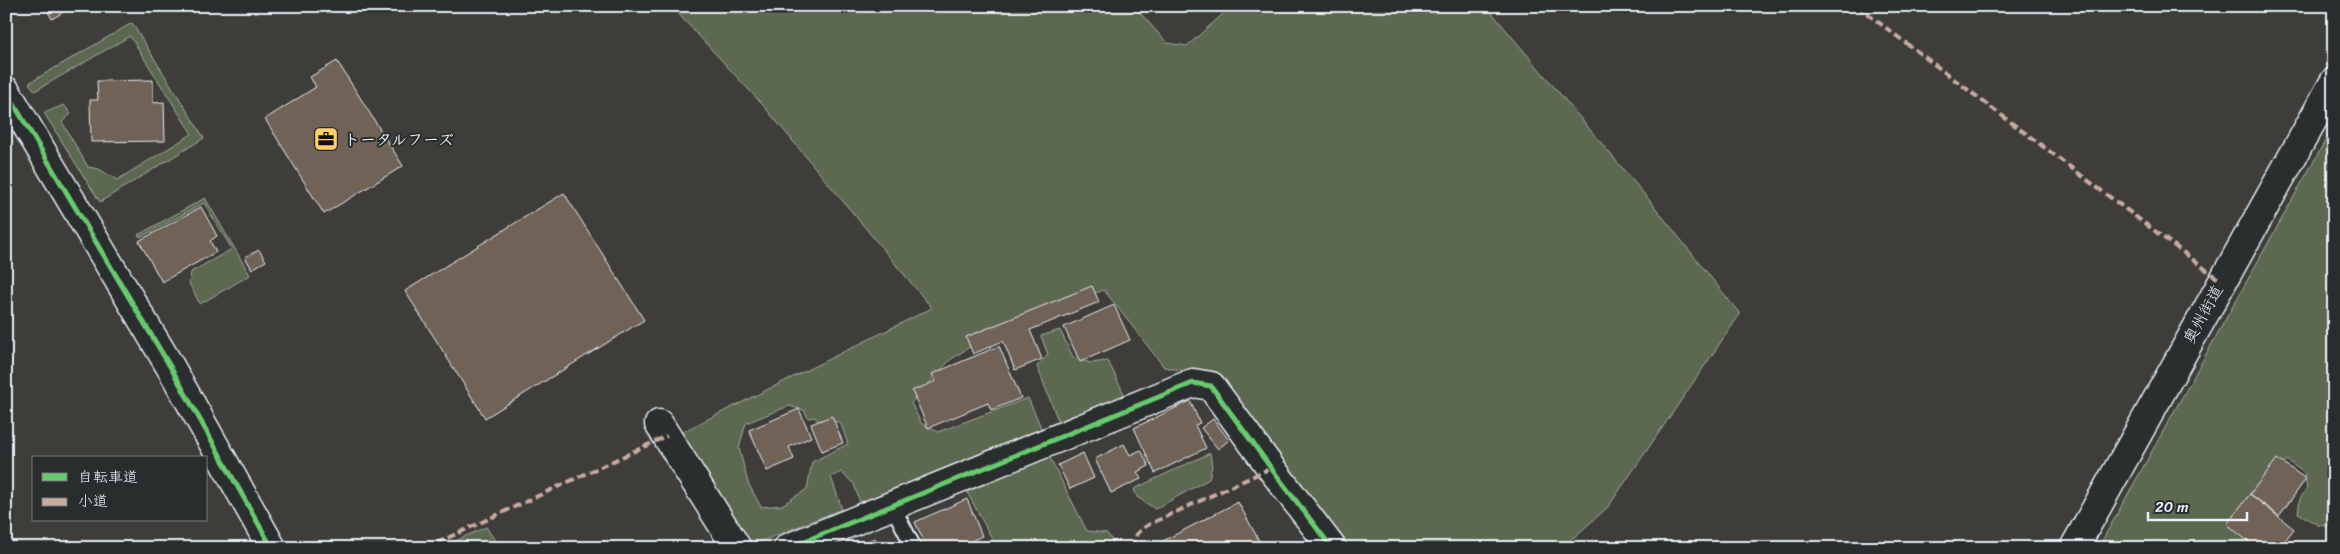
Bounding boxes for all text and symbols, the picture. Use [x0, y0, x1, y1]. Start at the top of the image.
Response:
place label: トータルフーズ [344, 125, 454, 154]
office icon: トータルフーズ [313, 126, 339, 152]
street label: 奥州街道 [2175, 279, 2231, 349]
legend [32, 456, 208, 522]
text: 自転車道 [78, 464, 138, 490]
text: 小道 [78, 488, 108, 514]
scale bar [2148, 489, 2246, 521]
text: 20 m [2155, 494, 2189, 520]

